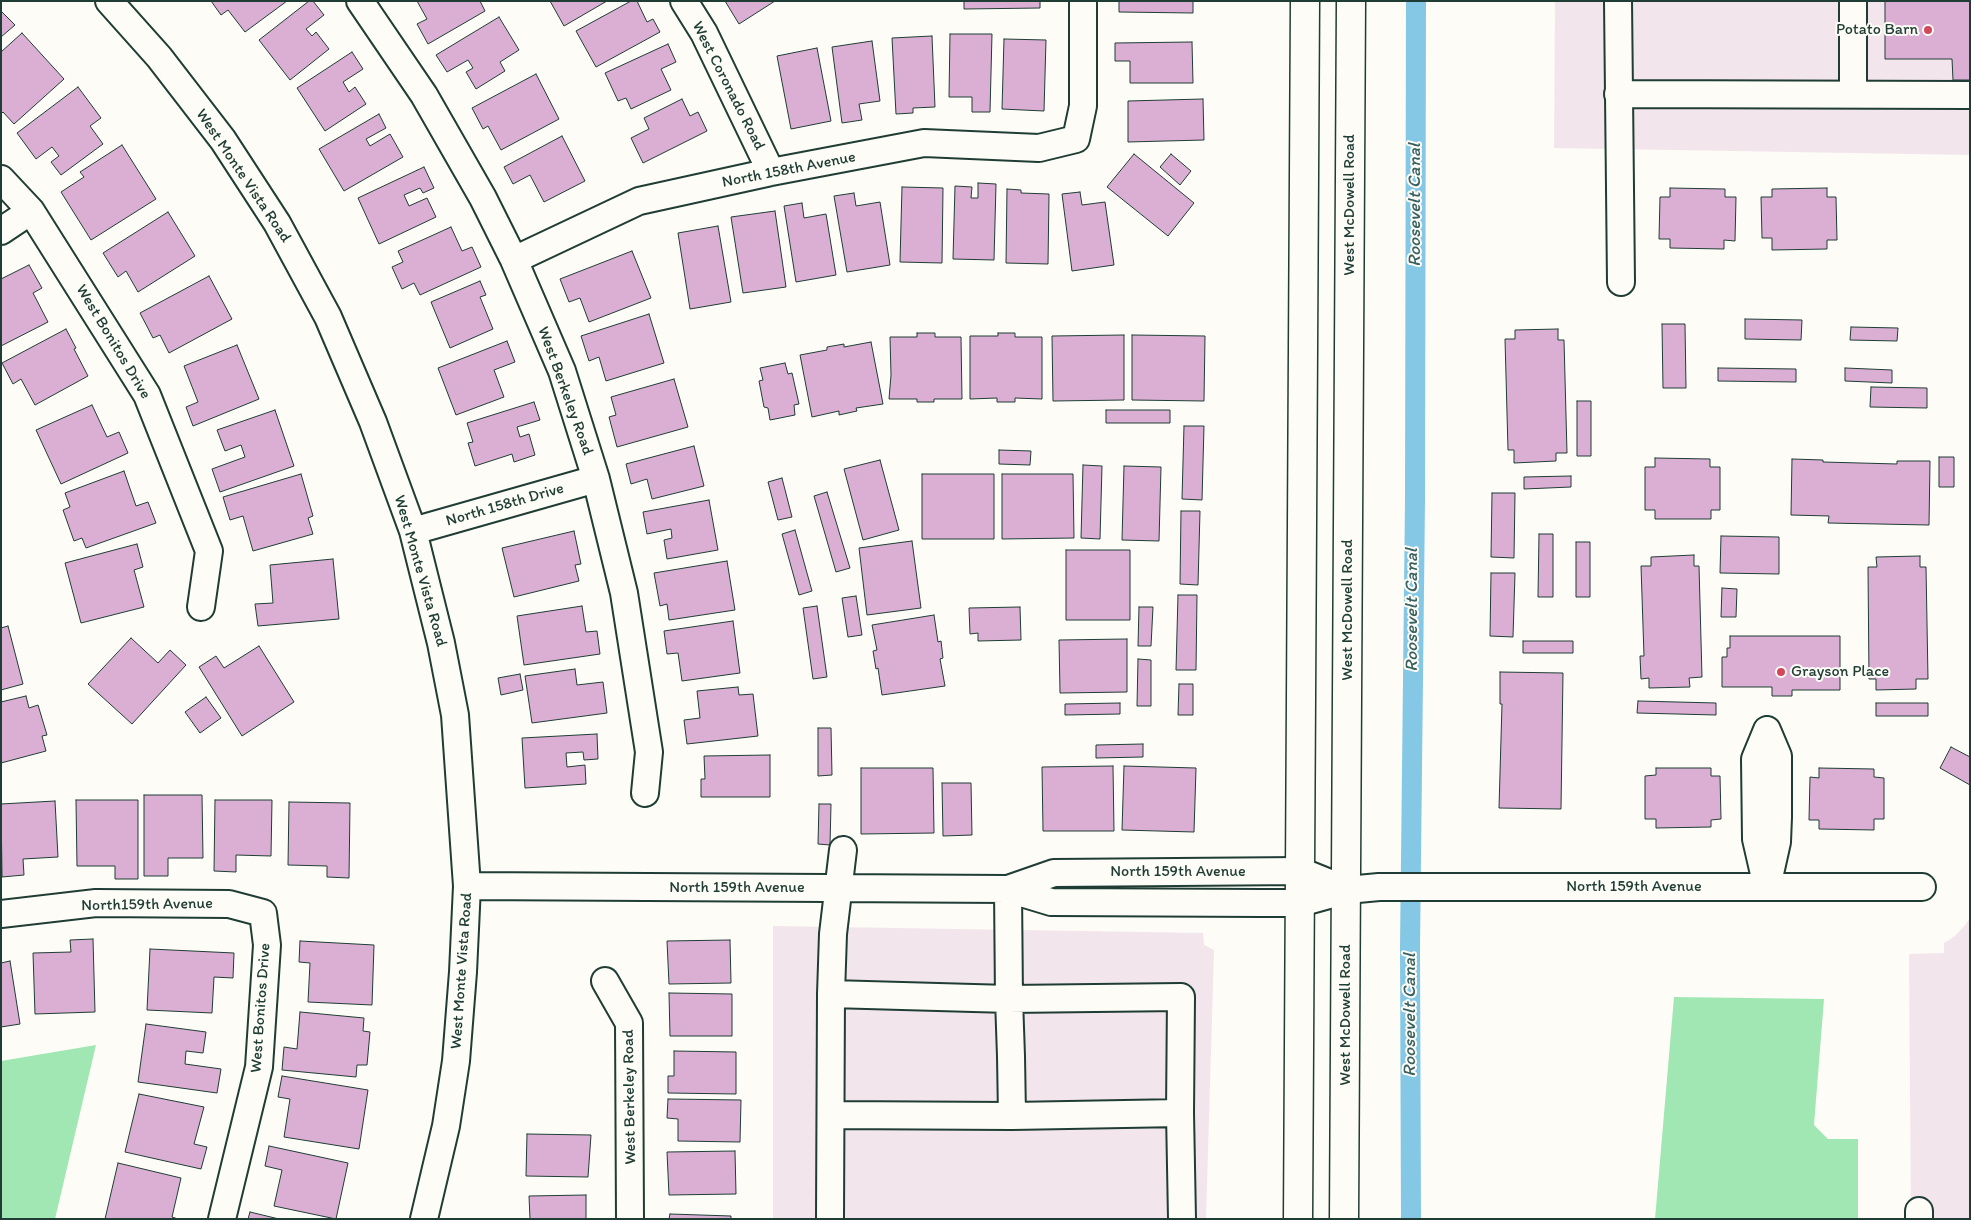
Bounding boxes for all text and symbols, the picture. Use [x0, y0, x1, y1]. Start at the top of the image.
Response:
street label: West Coronado Road [687, 18, 769, 154]
place label: Potato Barn [1836, 20, 1918, 40]
marker: Potato Barn [1922, 24, 1934, 36]
street label: West Monte Vista Road [191, 106, 295, 246]
street label: West McDowell Road [1340, 134, 1360, 276]
water label: Roosevelt Canal [1404, 143, 1426, 267]
street label: North 158th Avenue [720, 148, 858, 192]
street label: West Bonitos Drive [71, 281, 155, 403]
street label: West Berkeley Road [533, 324, 597, 458]
street label: North 158th Drive [444, 479, 566, 531]
street label: West Monte Vista Road [389, 493, 451, 649]
street label: West McDowell Road [1338, 539, 1358, 681]
water label: Roosevelt Canal [1401, 548, 1423, 672]
place label: Grayson Place [1791, 662, 1889, 682]
marker: Grayson Place [1775, 666, 1787, 678]
street label: North 159th Avenue [1110, 862, 1246, 882]
street label: North 159th Avenue [1566, 877, 1702, 897]
street label: North 159th Avenue [669, 878, 805, 898]
street label: West Monte Vista Road [447, 892, 477, 1050]
street label: North159th Avenue [81, 894, 213, 916]
street label: West Bonitos Drive [247, 942, 275, 1074]
street label: West McDowell Road [1336, 944, 1356, 1086]
water label: Roosevelt Canal [1399, 953, 1421, 1077]
street label: West Berkeley Road [619, 1029, 641, 1165]

